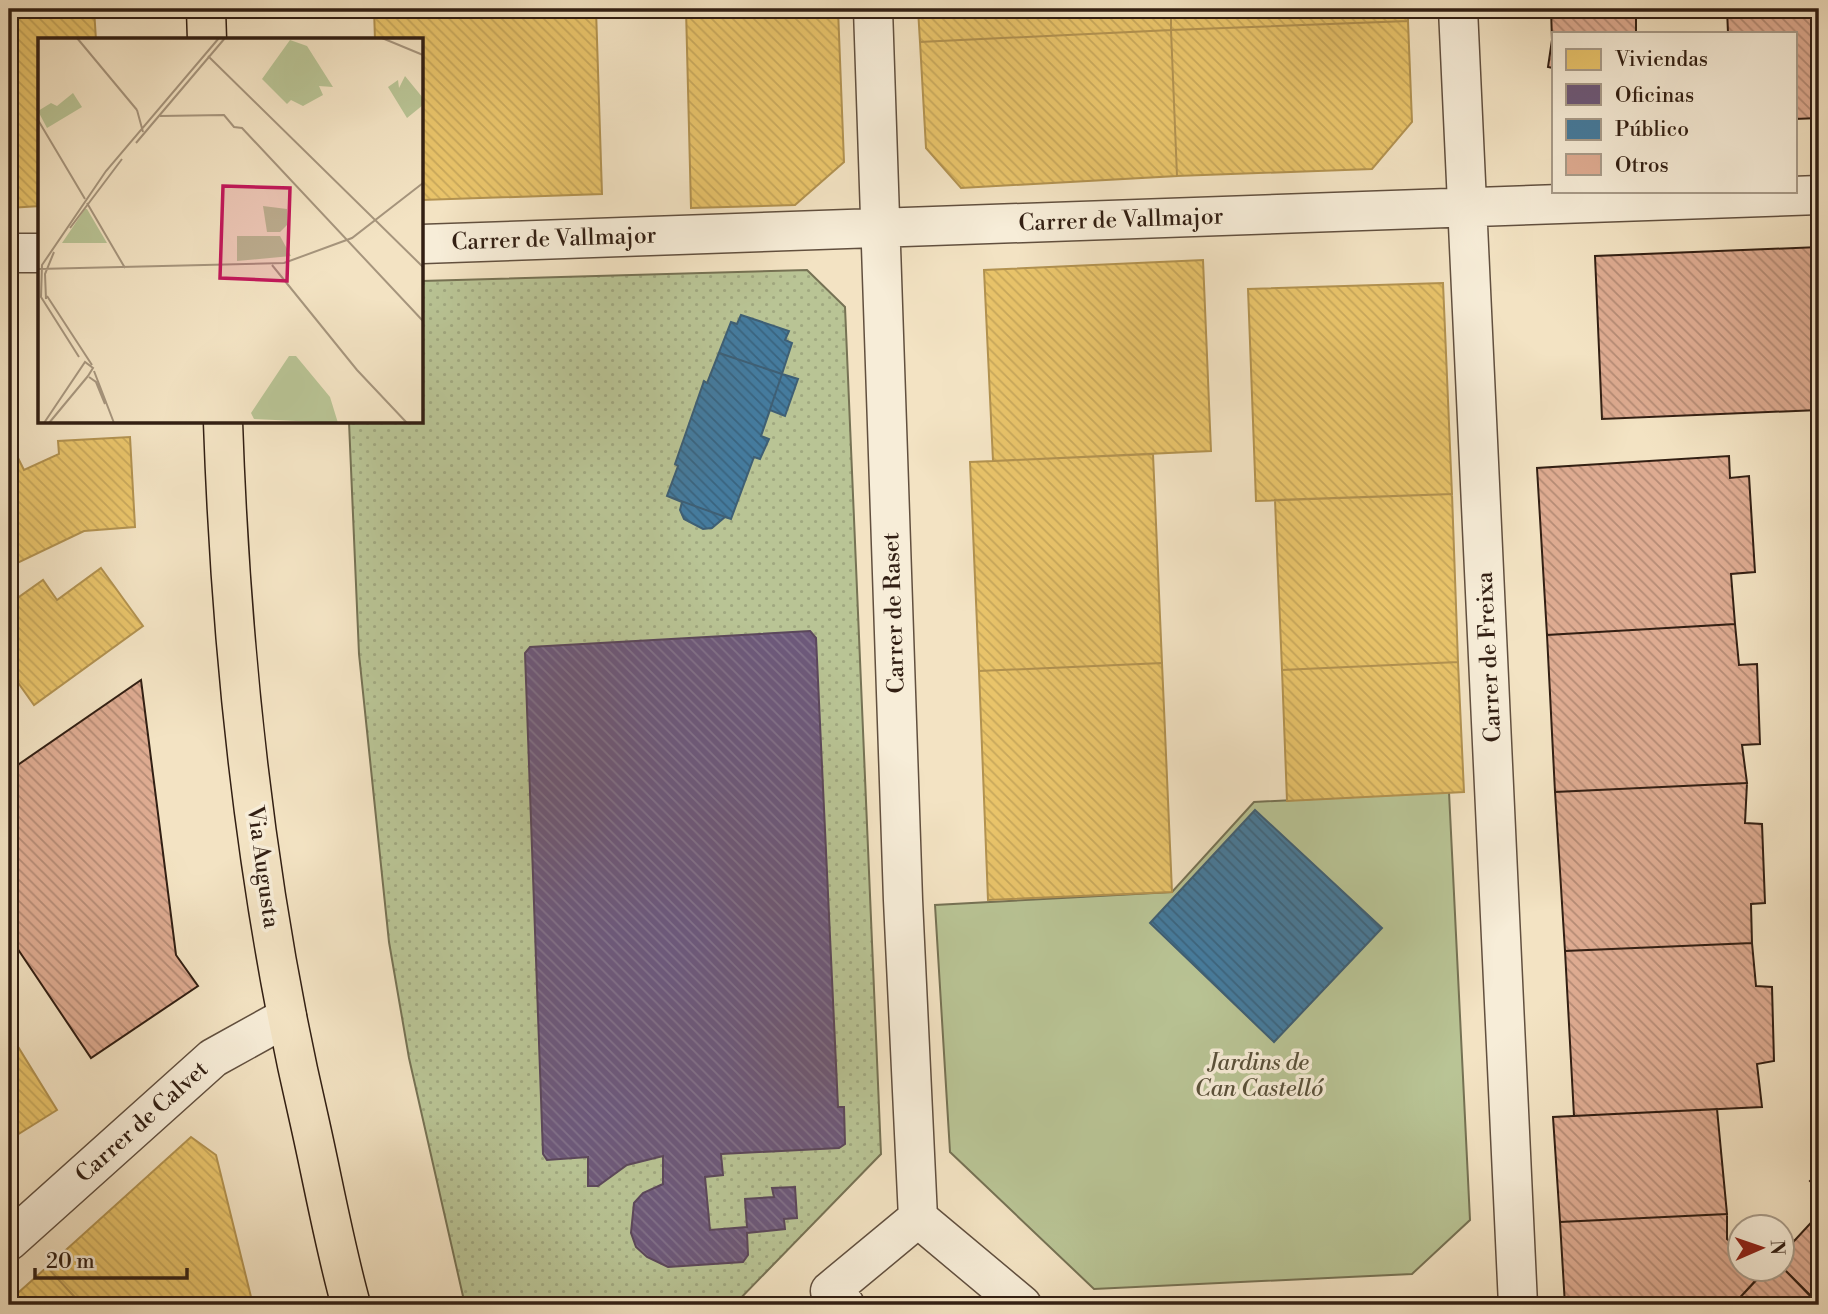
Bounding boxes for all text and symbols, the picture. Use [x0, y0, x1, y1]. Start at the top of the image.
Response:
legend [1552, 32, 1797, 192]
inset map [38, 38, 424, 424]
text: Viviendas [1614, 47, 1708, 73]
text: Oficinas [1615, 83, 1694, 109]
text: Público [1615, 117, 1689, 143]
text: Otros [1615, 153, 1669, 179]
street label: Carrer de Vallmajor [1018, 202, 1224, 238]
street label: Carrer de Vallmajor [451, 221, 657, 257]
street label: Carrer de Raset [877, 532, 911, 694]
street label: Carrer de Freixa [1471, 571, 1507, 743]
street label: Via Augusta [240, 803, 285, 930]
park label: Jardins de Can Castelló [1195, 1049, 1324, 1103]
street label: Carrer de Calvet [70, 1055, 214, 1189]
north arrow [1727, 1212, 1797, 1282]
scale bar [35, 1237, 187, 1281]
text: N [1765, 1240, 1789, 1255]
text: 20 m [46, 1249, 95, 1275]

